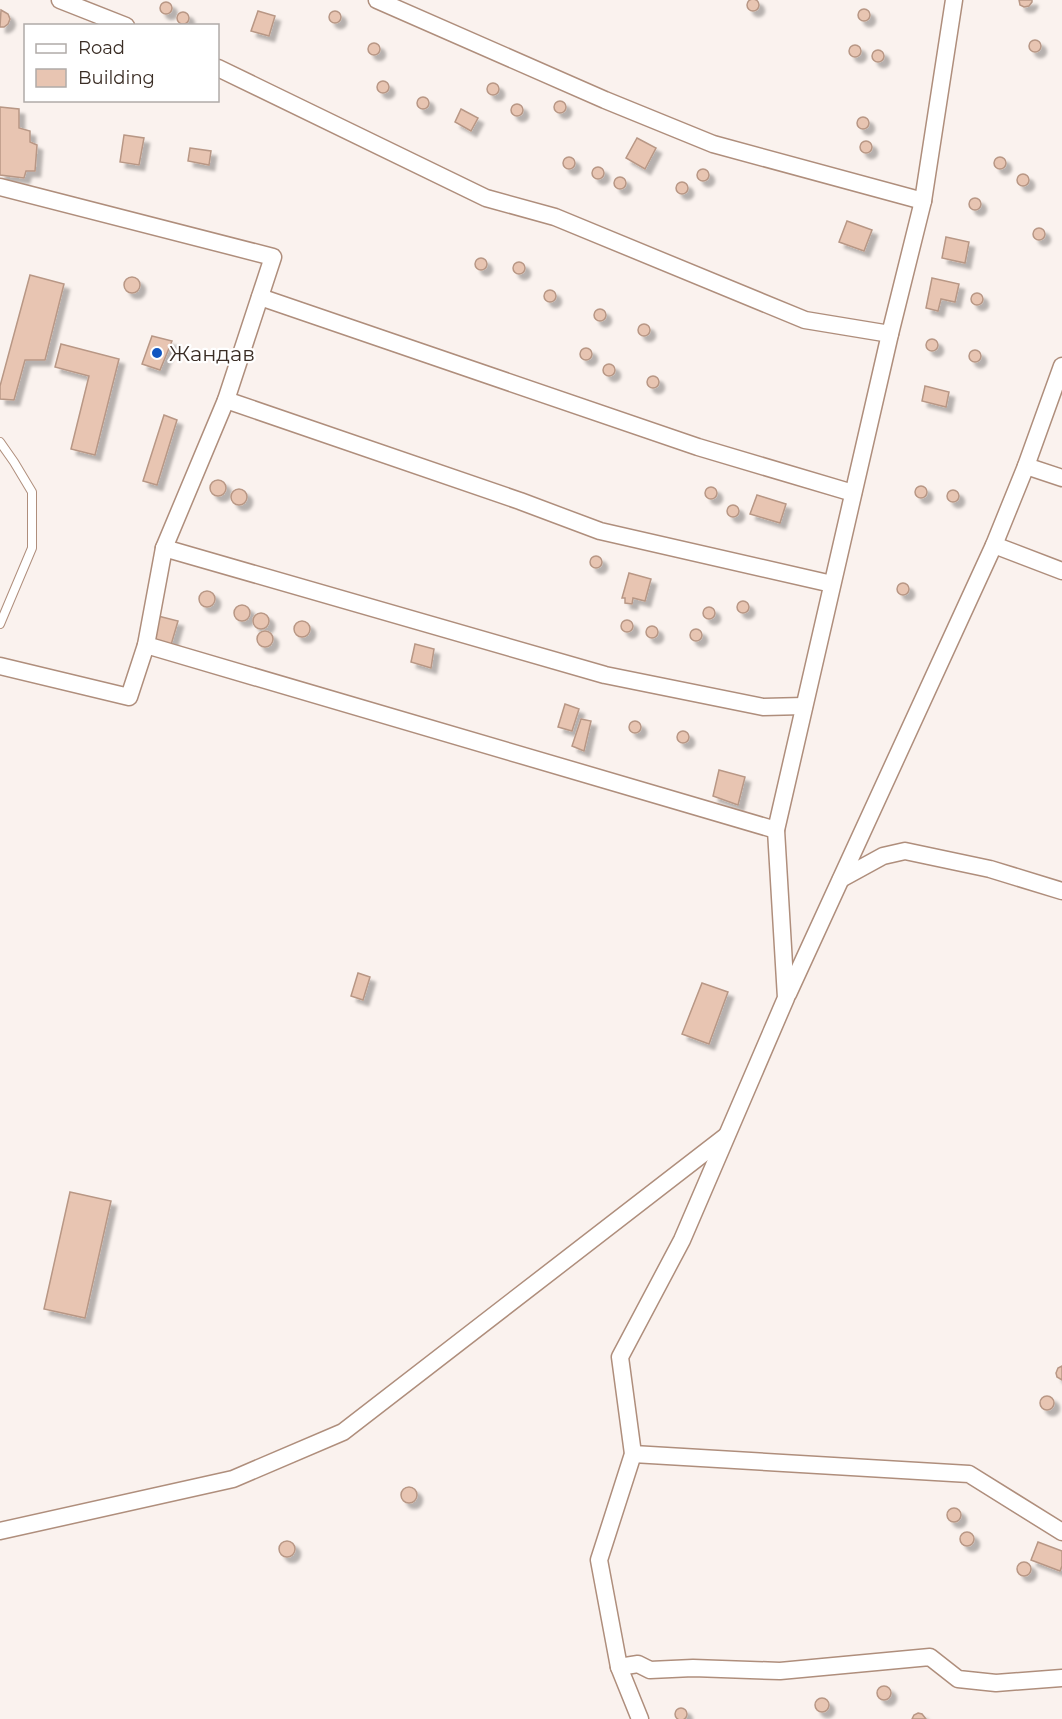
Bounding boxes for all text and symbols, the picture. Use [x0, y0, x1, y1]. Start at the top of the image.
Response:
legend [24, 24, 219, 102]
text: Road [78, 37, 125, 59]
text: Building [78, 67, 155, 89]
place label: Жандав [169, 341, 255, 366]
marker: Жандав [150, 346, 164, 360]

